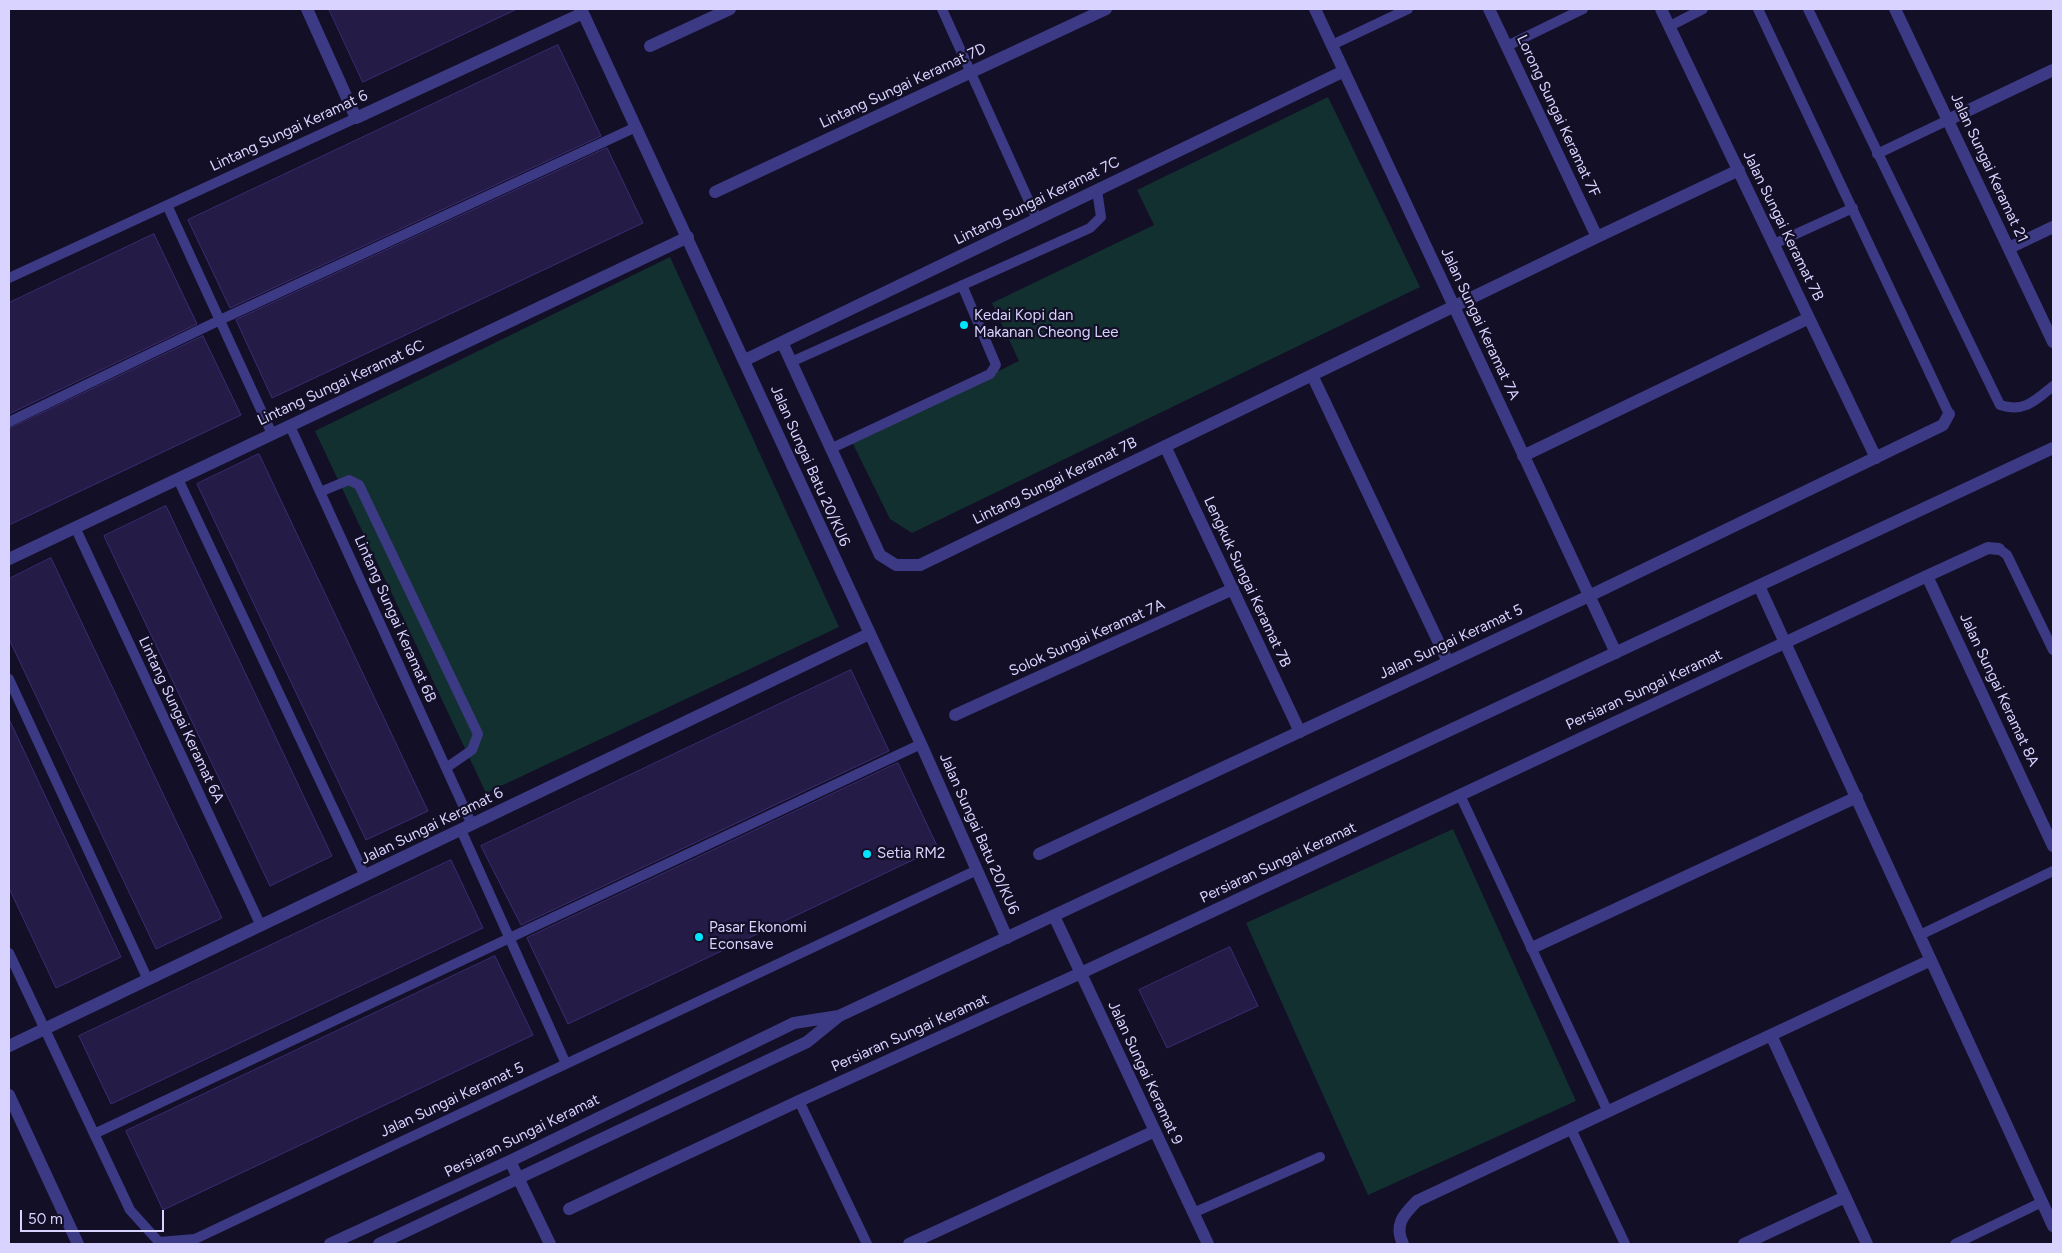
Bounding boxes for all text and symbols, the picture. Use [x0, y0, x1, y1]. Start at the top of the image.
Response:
street label: Lorong Sungai Keramat 7F [1513, 32, 1603, 200]
street label: Lintang Sungai Keramat 7D [817, 39, 989, 133]
street label: Lintang Sungai Keramat 6 [207, 87, 371, 175]
street label: Jalan Sungai Keramat 21 [1947, 91, 2031, 245]
street label: Jalan Sungai Keramat 7B [1739, 148, 1827, 304]
street label: Lintang Sungai Keramat 7C [951, 153, 1123, 249]
street label: Jalan Sungai Keramat 7A [1437, 245, 1523, 403]
place label: Kedai Kopi dan Makanan Cheong Lee [974, 307, 1118, 342]
marker: Kedai Kopi dan Makanan Cheong Lee [958, 319, 970, 331]
street label: Lintang Sungai Keramat 6C [255, 336, 427, 430]
street label: Jalan Sungai Batu 20/KU6 [766, 383, 854, 549]
street label: Lintang Sungai Keramat 7B [970, 433, 1140, 529]
street label: Lengkuk Sungai Keramat 7B [1199, 494, 1295, 670]
street label: Lintang Sungai Keramat 6B [350, 533, 440, 705]
street label: Solok Sungai Keramat 7A [1006, 596, 1168, 680]
street label: Jalan Sungai Keramat 5 [1376, 601, 1526, 683]
street label: Jalan Sungai Keramat 8A [1956, 610, 2042, 770]
street label: Lintang Sungai Keramat 6A [134, 634, 228, 806]
street label: Persiaran Sungai Keramat [1563, 646, 1725, 734]
street label: Jalan Sungai Batu 20/KU6 [935, 751, 1023, 917]
street label: Jalan Sungai Keramat 6 [358, 784, 506, 868]
street label: Persiaran Sungai Keramat [1197, 819, 1359, 907]
place label: Setia RM2 [877, 845, 945, 863]
marker: Setia RM2 [861, 848, 873, 860]
place label: Pasar Ekonomi Econsave [709, 919, 807, 954]
marker: Pasar Ekonomi Econsave [693, 931, 705, 943]
street label: Persiaran Sungai Keramat [829, 990, 991, 1076]
street label: Jalan Sungai Keramat 9 [1104, 998, 1186, 1148]
street label: Jalan Sungai Keramat 5 [377, 1059, 527, 1141]
street label: Persiaran Sungai Keramat [442, 1091, 602, 1181]
scale bar [22, 1200, 166, 1232]
text: 50 m [28, 1210, 63, 1228]

